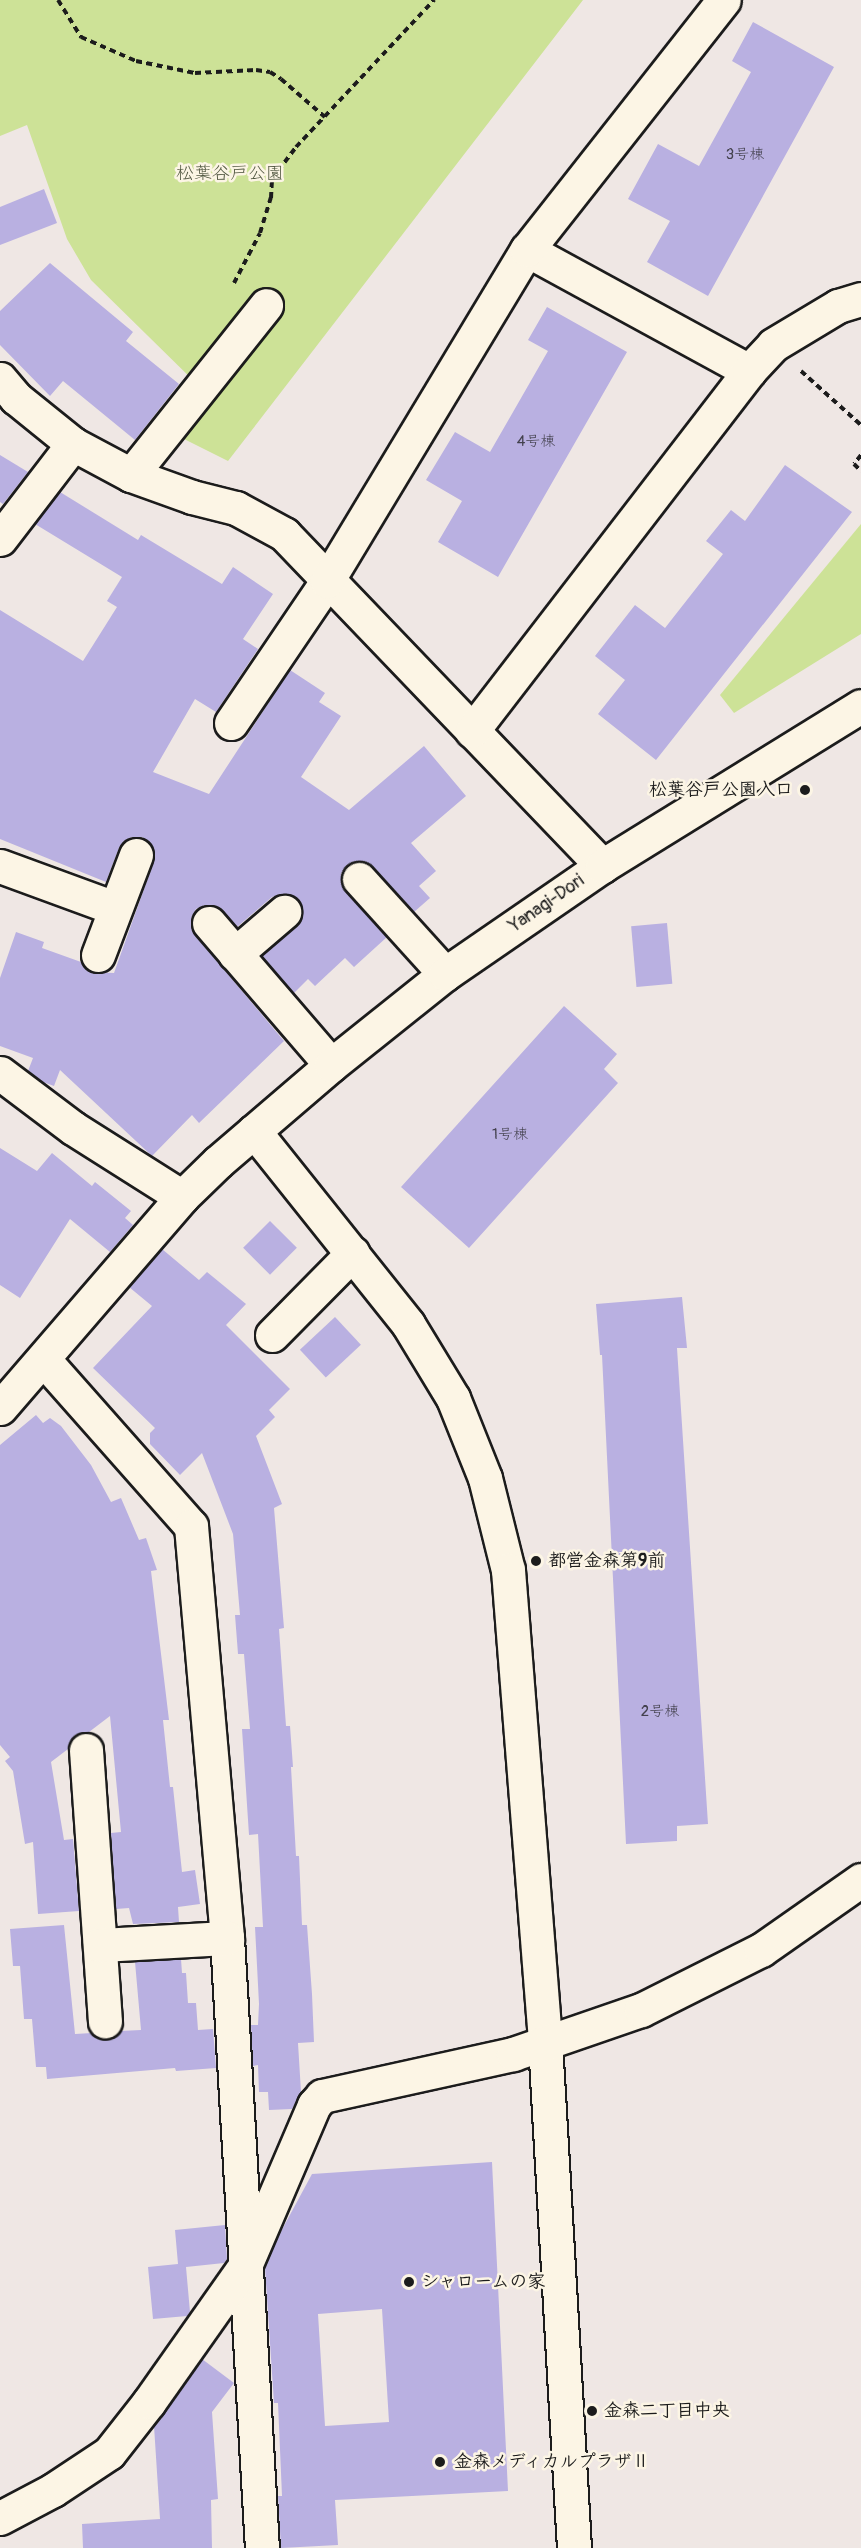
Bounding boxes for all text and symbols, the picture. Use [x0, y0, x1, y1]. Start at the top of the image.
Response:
house number: 3号棟 [726, 146, 764, 164]
park label: 松葉谷戸公園 [176, 163, 284, 185]
house number: 4号棟 [517, 433, 555, 451]
place label: 松葉谷戸公園入口 [649, 779, 793, 801]
marker: 松葉谷戸公園入口 [798, 783, 812, 797]
street label: Yanagi-Dori [505, 870, 589, 938]
house number: 1号棟 [492, 1126, 528, 1144]
place label: 都営金森第9前 [548, 1550, 665, 1572]
marker: 都営金森第9前 [529, 1554, 543, 1568]
house number: 2号棟 [641, 1703, 679, 1721]
place label: シャロームの家 [421, 2271, 547, 2293]
marker: シャロームの家 [402, 2275, 416, 2289]
place label: 金森二丁目中央 [604, 2400, 730, 2422]
marker: 金森二丁目中央 [585, 2404, 599, 2418]
place label: 金森メディカルプラザⅡ [454, 2451, 652, 2473]
marker: 金森メディカルプラザⅡ [431, 2453, 449, 2471]

